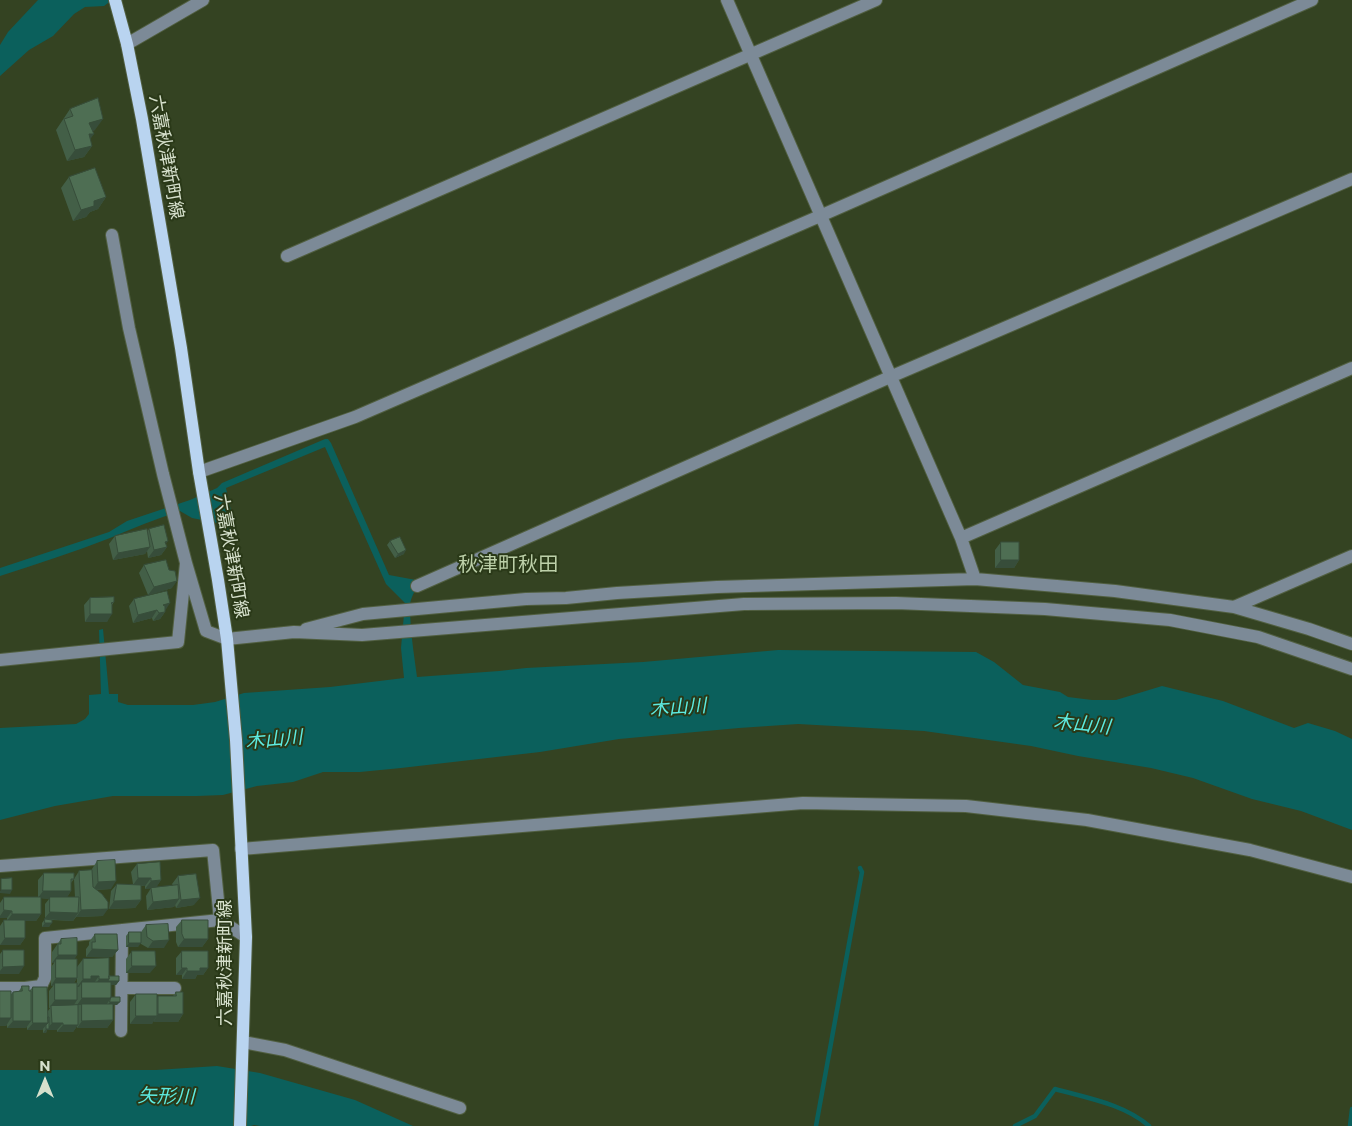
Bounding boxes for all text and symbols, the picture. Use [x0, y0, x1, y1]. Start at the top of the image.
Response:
street label: 六嘉秋津新町線 [144, 93, 188, 221]
street label: 六嘉秋津新町線 [209, 492, 253, 620]
district label: 秋津町秋田 [458, 553, 558, 577]
water label: 木山川 [649, 695, 707, 721]
water label: 木山川 [1052, 711, 1112, 739]
water label: 木山川 [245, 726, 303, 754]
street label: 六嘉秋津新町線 [215, 900, 237, 1026]
north arrow [20, 1056, 70, 1106]
text: N [39, 1057, 51, 1075]
water label: 矢形川 [137, 1085, 195, 1109]

